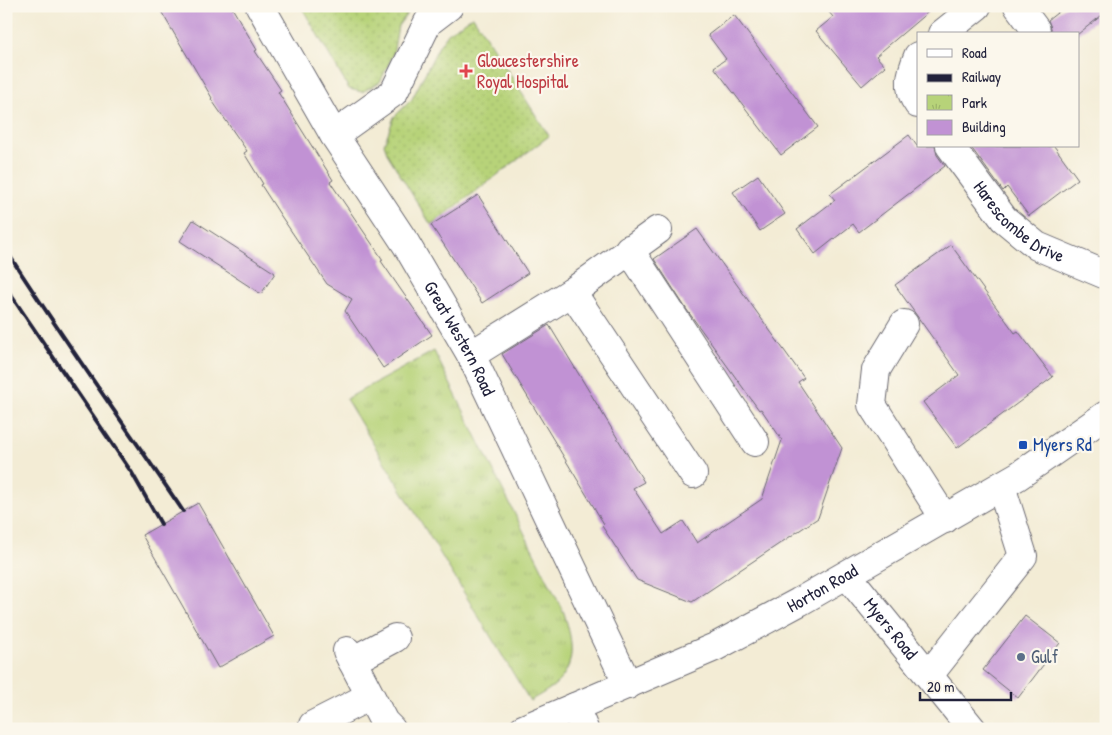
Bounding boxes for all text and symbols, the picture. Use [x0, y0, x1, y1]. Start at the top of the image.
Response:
legend [917, 32, 1080, 148]
text: Road [962, 42, 987, 63]
place label: Gloucestershire Royal Hospital [477, 48, 579, 94]
marker: Gloucestershire Royal Hospital [459, 64, 473, 78]
text: Railway [962, 66, 1001, 87]
text: Park [962, 92, 987, 113]
text: Building [962, 116, 1006, 137]
street label: Harescombe Drive [968, 175, 1068, 268]
street label: Great Western Road [418, 276, 502, 400]
place label: Myers Rd [1033, 432, 1092, 457]
marker: Myers Rd [1017, 439, 1029, 451]
street label: Horton Road [782, 558, 862, 618]
street label: Myers Road [858, 592, 924, 665]
place label: Gulf [1031, 644, 1059, 669]
marker: Gulf [1015, 651, 1027, 663]
scale bar [920, 670, 1011, 702]
text: 20 m [927, 676, 954, 697]

